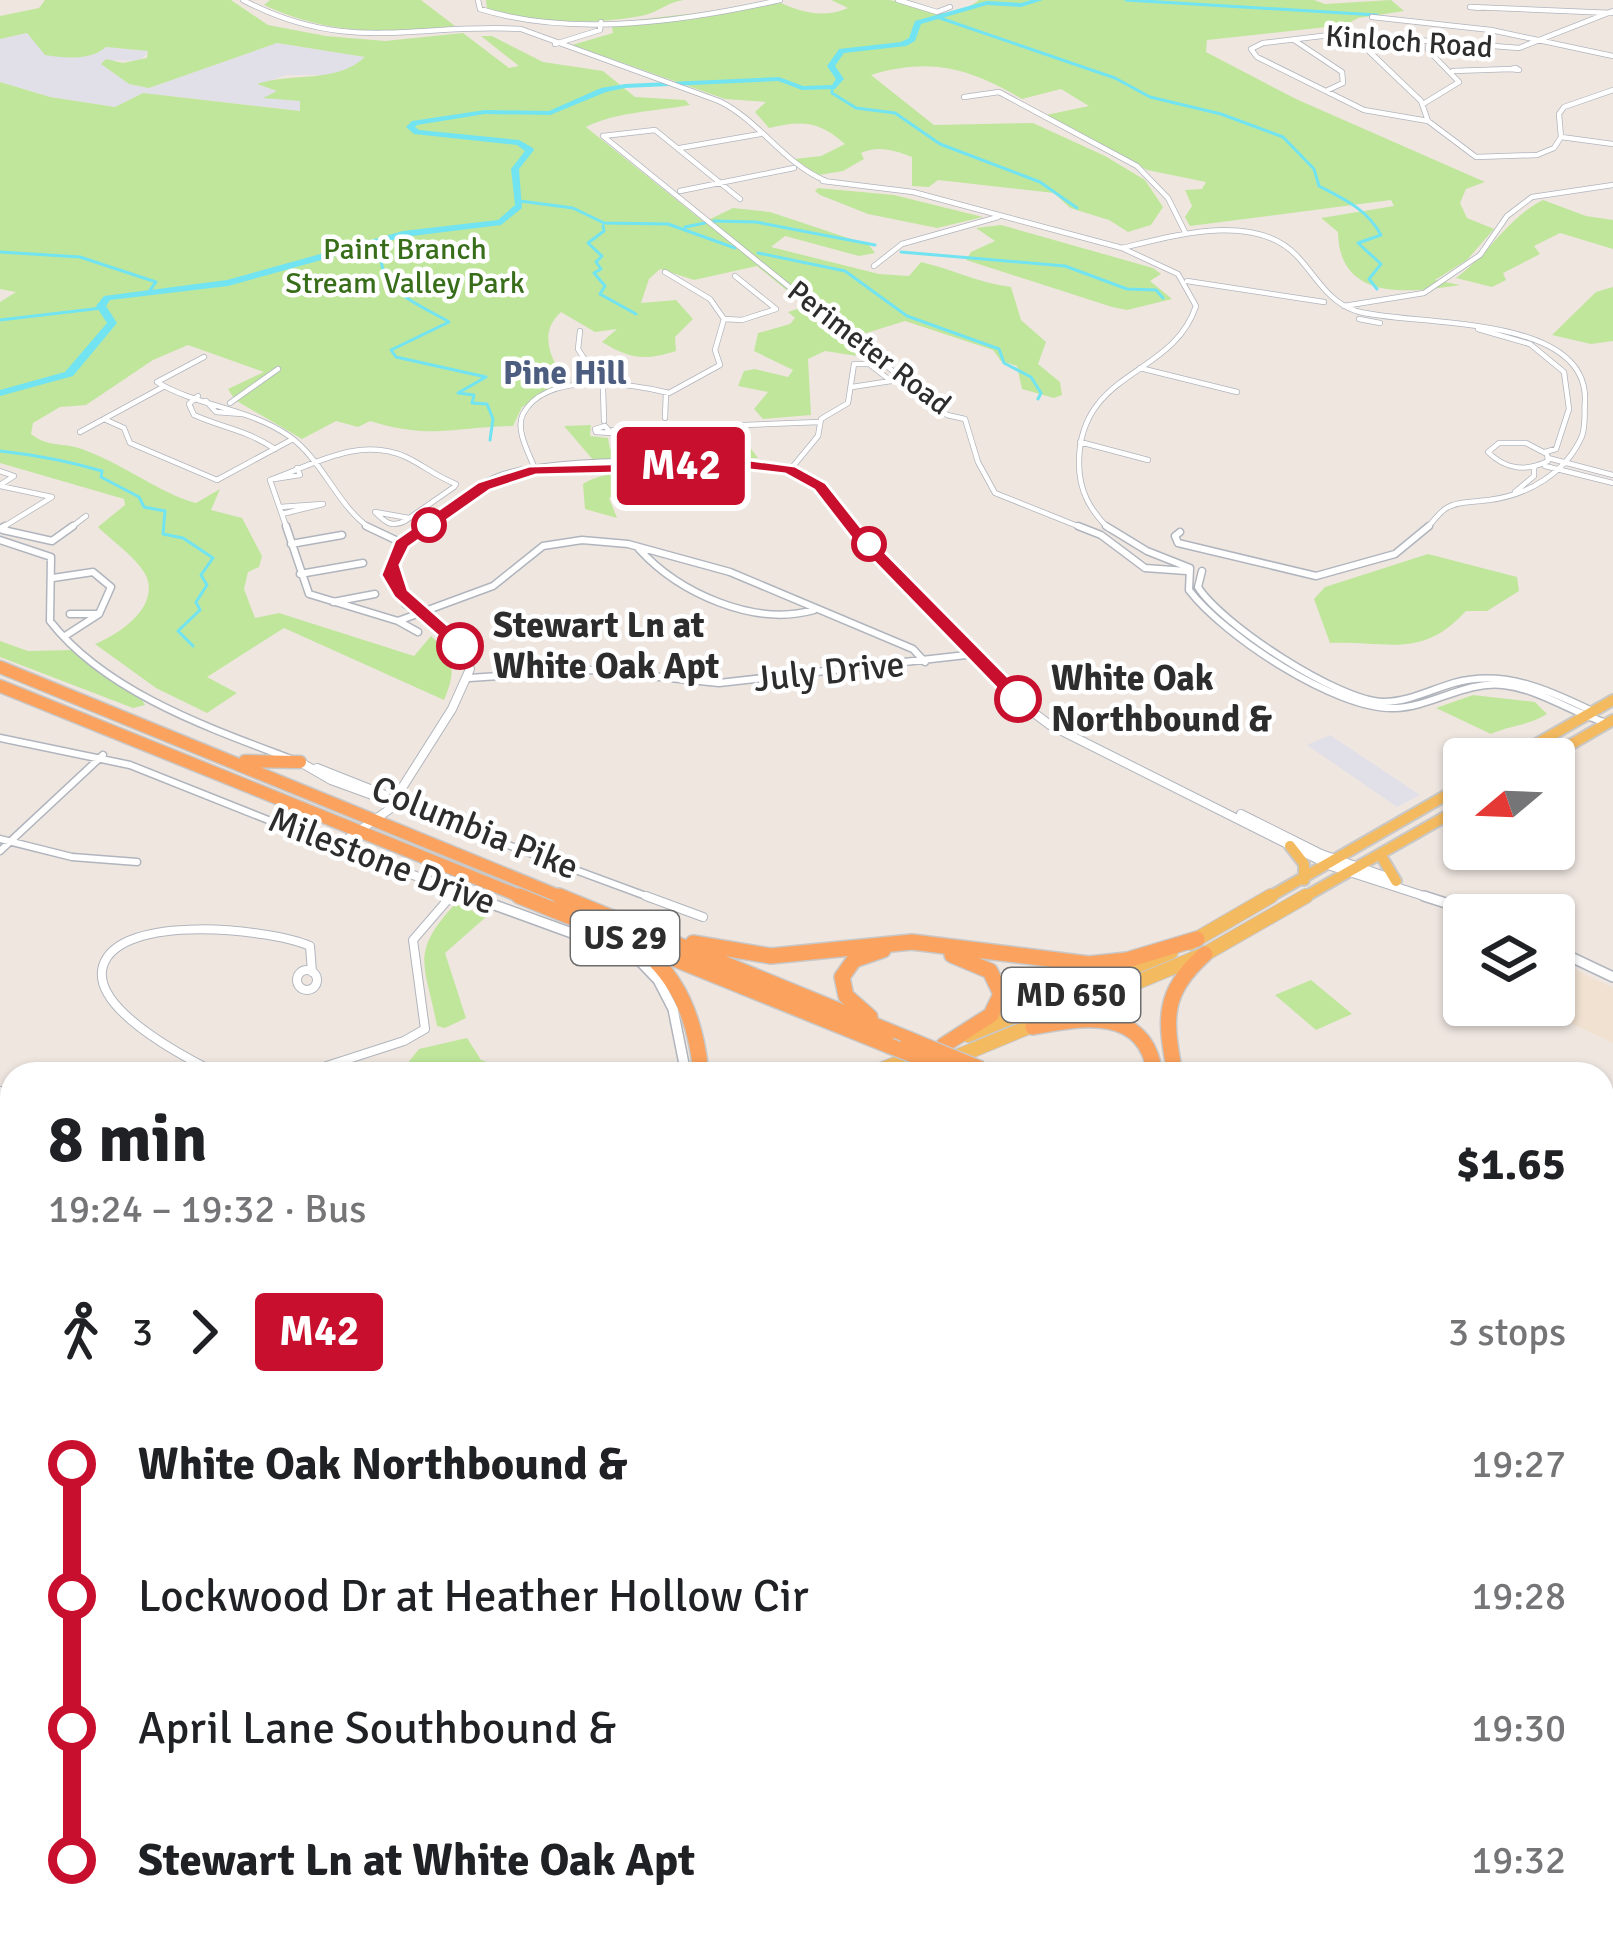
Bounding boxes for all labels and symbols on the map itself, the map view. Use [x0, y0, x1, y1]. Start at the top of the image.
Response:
street label: Kinloch Road [1324, 18, 1494, 66]
park label: Paint Branch Stream Valley Park [285, 231, 525, 302]
street label: Perimeter Road [780, 273, 958, 423]
district label: Pine Hill [503, 353, 627, 394]
line badge: M42 [612, 427, 750, 505]
unlabelled marker [413, 509, 445, 541]
unlabelled marker [853, 528, 885, 560]
place label: Stewart Ln at White Oak Apt [493, 603, 719, 689]
marker: Stewart Ln at White Oak Apt [438, 624, 482, 668]
street label: July Drive [751, 642, 907, 702]
place label: White Oak Northbound & [1051, 656, 1272, 742]
marker: White Oak Northbound & [996, 677, 1040, 721]
north arrow [1443, 738, 1575, 870]
street label: Columbia Pike [365, 766, 585, 890]
street label: Milestone Drive [262, 797, 502, 925]
road number: US 29 [571, 911, 679, 965]
road number: MD 650 [1002, 968, 1140, 1022]

